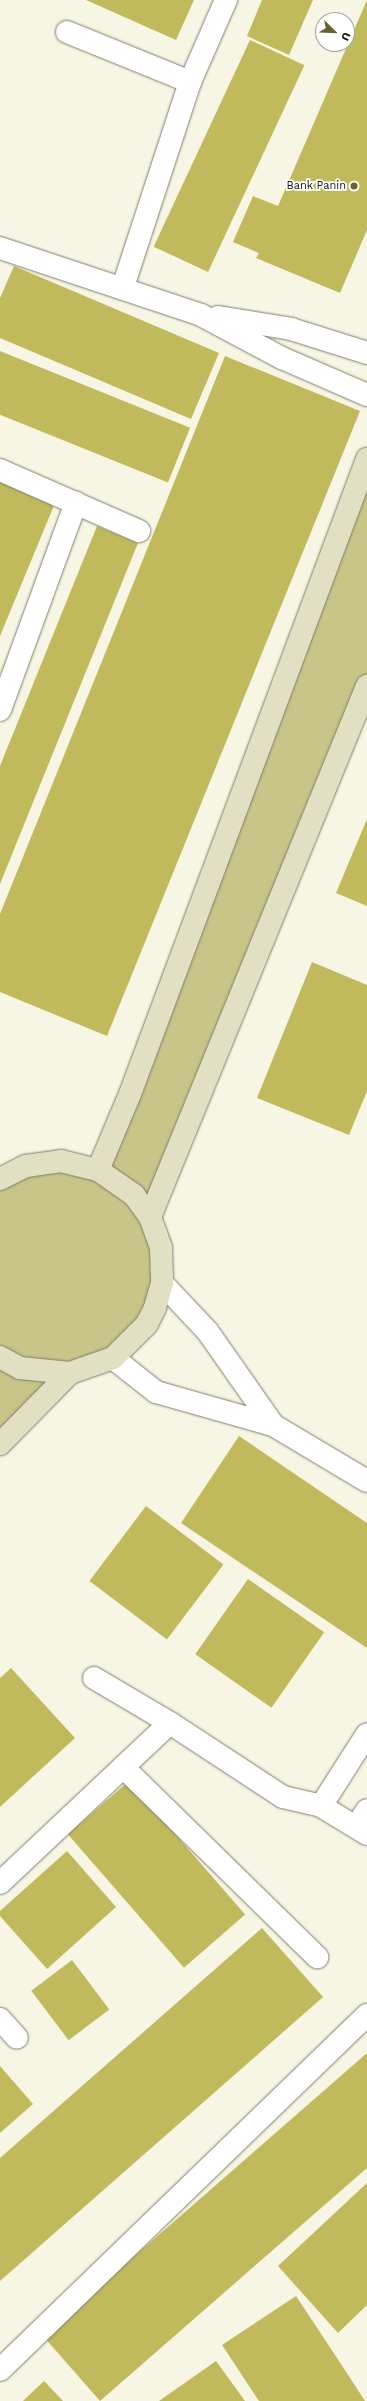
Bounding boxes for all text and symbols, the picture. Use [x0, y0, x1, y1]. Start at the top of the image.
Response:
north arrow [315, 12, 355, 52]
text: U [338, 30, 353, 43]
place label: Bank Panin [286, 179, 346, 193]
marker: Bank Panin [349, 181, 359, 191]

